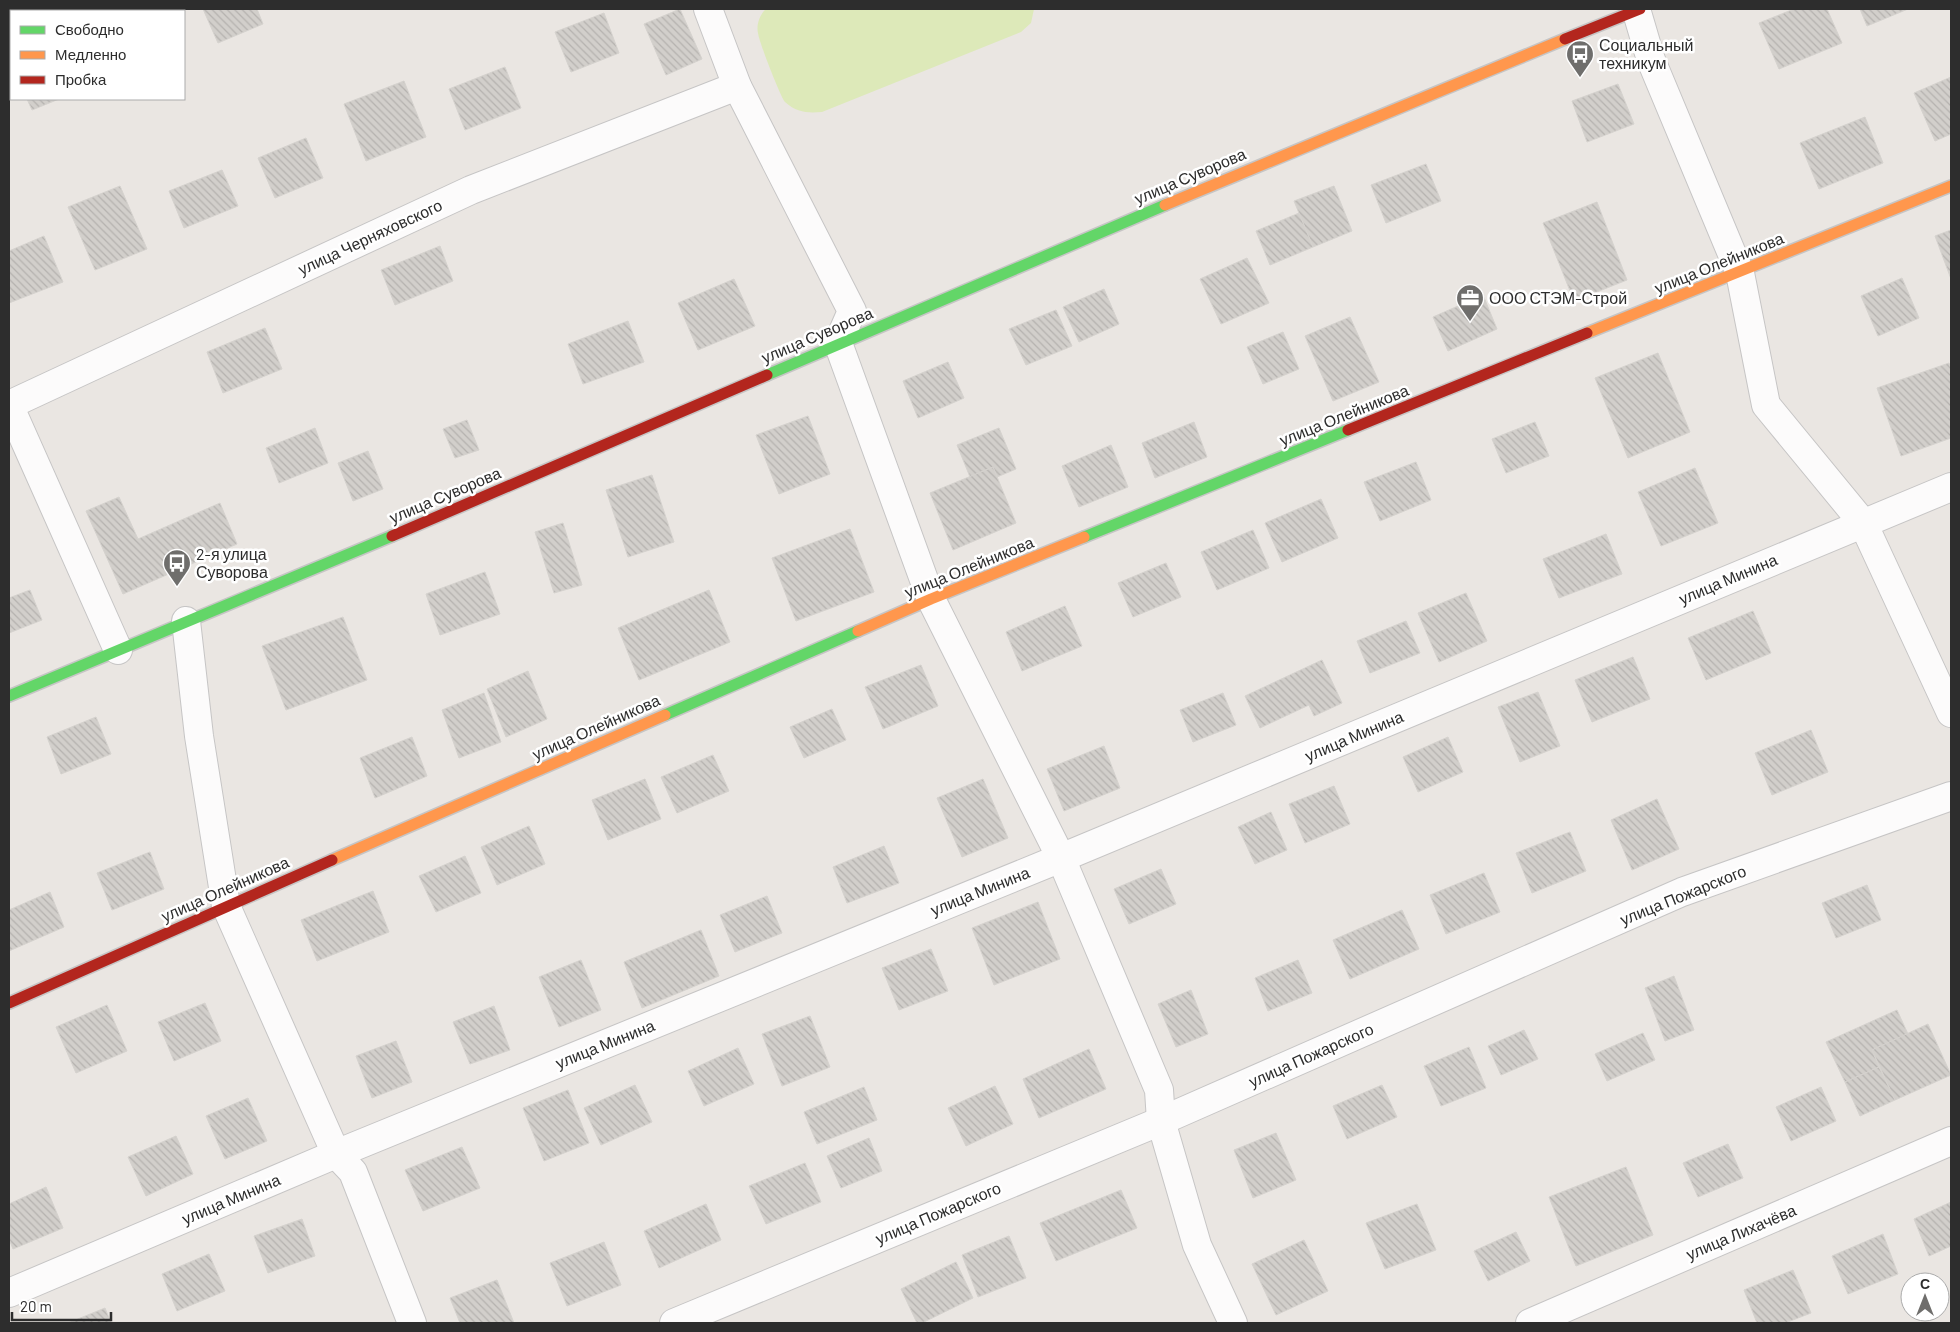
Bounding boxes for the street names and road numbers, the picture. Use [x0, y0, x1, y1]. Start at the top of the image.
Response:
street label: улица Суворова [1131, 144, 1248, 208]
street label: улица Черняховского [295, 195, 445, 278]
street label: улица Олейникова [1651, 228, 1786, 297]
street label: улица Суворова [758, 303, 875, 367]
street label: улица Олейникова [1276, 380, 1411, 449]
street label: улица Суворова [386, 463, 503, 527]
street label: улица Олейникова [901, 532, 1036, 601]
street label: улица Минина [1676, 549, 1780, 608]
street label: улица Олейникова [529, 690, 663, 763]
street label: улица Минина [1302, 706, 1406, 765]
street label: улица Олейникова [158, 852, 292, 925]
street label: улица Пожарского [1617, 861, 1749, 929]
street label: улица Минина [928, 862, 1032, 919]
street label: улица Минина [553, 1015, 657, 1072]
street label: улица Пожарского [1246, 1019, 1376, 1091]
street label: улица Минина [179, 1169, 283, 1228]
street label: улица Пожарского [872, 1178, 1003, 1248]
street label: улица Лихачёва [1683, 1200, 1799, 1263]

